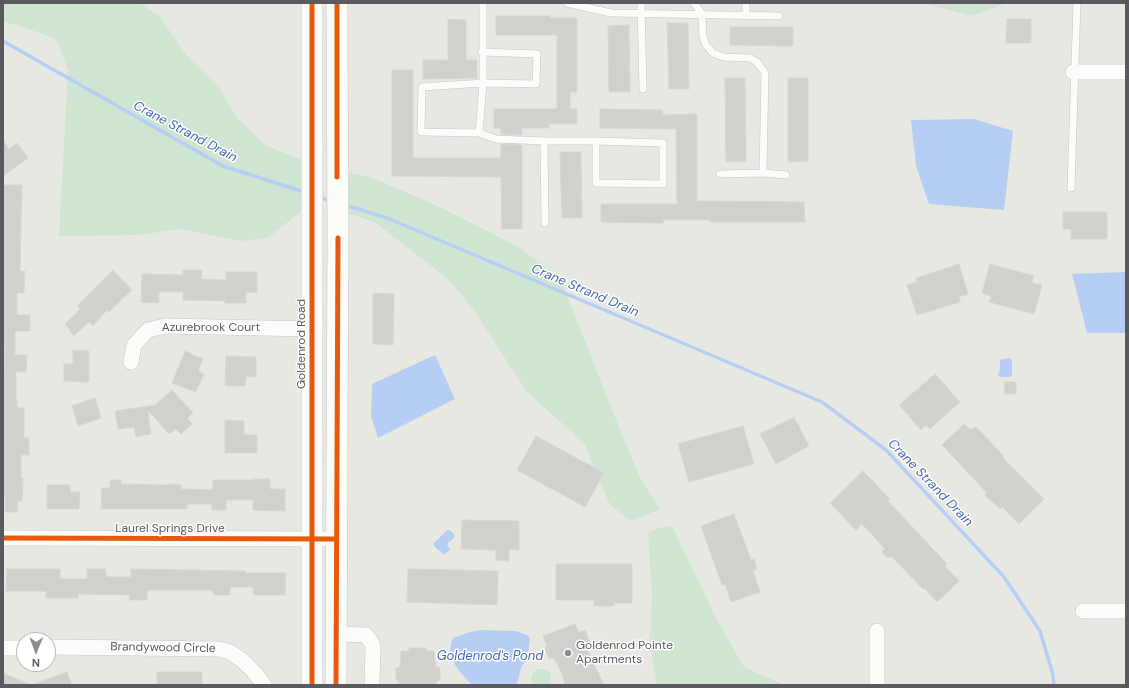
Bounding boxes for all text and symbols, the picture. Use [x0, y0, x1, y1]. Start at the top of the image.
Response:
water label: Crane Strand Drain [130, 98, 240, 166]
water label: Crane Strand Drain [529, 261, 641, 321]
street label: Goldenrod Road [295, 299, 309, 389]
street label: Azurebrook Court [162, 321, 260, 335]
water label: Crane Strand Drain [884, 436, 976, 530]
street label: Laurel Springs Drive [115, 522, 225, 536]
north arrow [16, 632, 56, 672]
place label: Goldenrod Pointe Apartments [576, 639, 673, 667]
street label: Brandywood Circle [110, 640, 216, 656]
marker: Goldenrod Pointe Apartments [563, 648, 573, 658]
water label: Goldenrod's Pond [437, 649, 543, 665]
text: N [32, 656, 40, 670]

